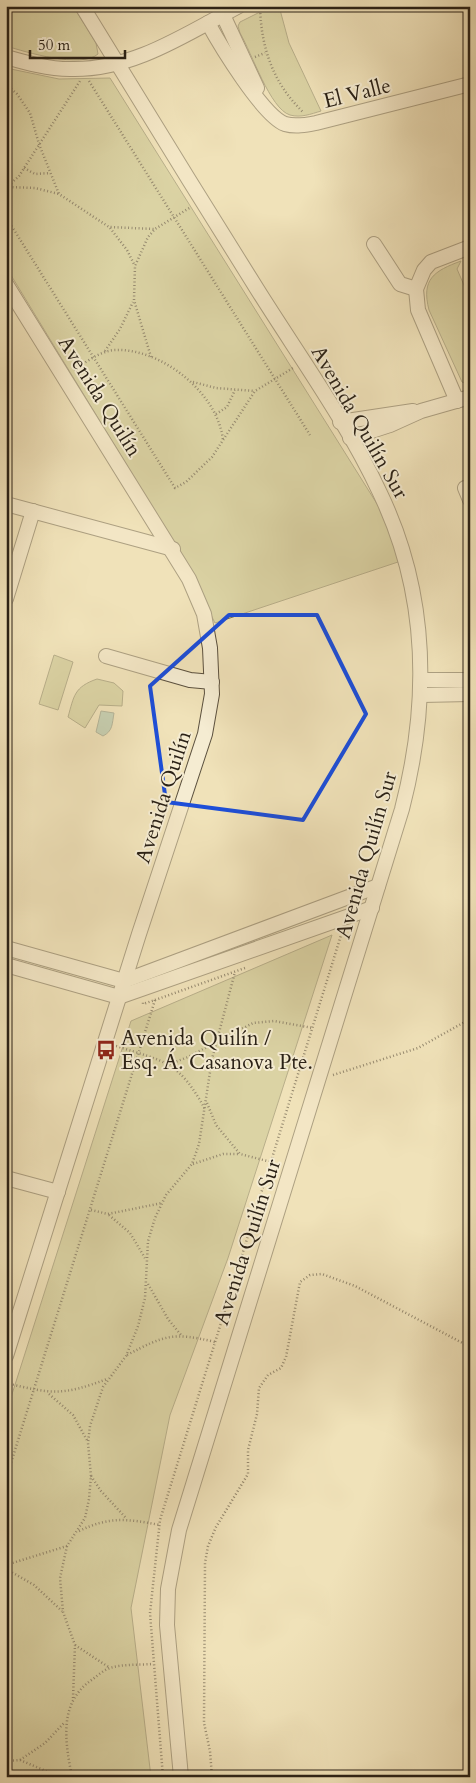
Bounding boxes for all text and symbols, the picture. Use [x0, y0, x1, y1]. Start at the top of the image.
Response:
scale bar [30, 28, 125, 60]
text: 50 m [38, 35, 70, 55]
street label: El Valle [320, 71, 394, 116]
street label: Avenida Quilín [51, 330, 148, 462]
street label: Avenida Quilín Sur [304, 340, 416, 505]
street label: Avenida Quilín [128, 727, 199, 867]
street label: Avenida Quilín Sur [329, 768, 404, 942]
place label: Avenida Quilín / Esq. Á. Casanova Pte. [121, 1024, 313, 1077]
bus stop icon: Avenida Quilín / Esq. Á. Casanova Pte. [95, 1039, 117, 1061]
street label: Avenida Quilín Sur [207, 1155, 288, 1329]

